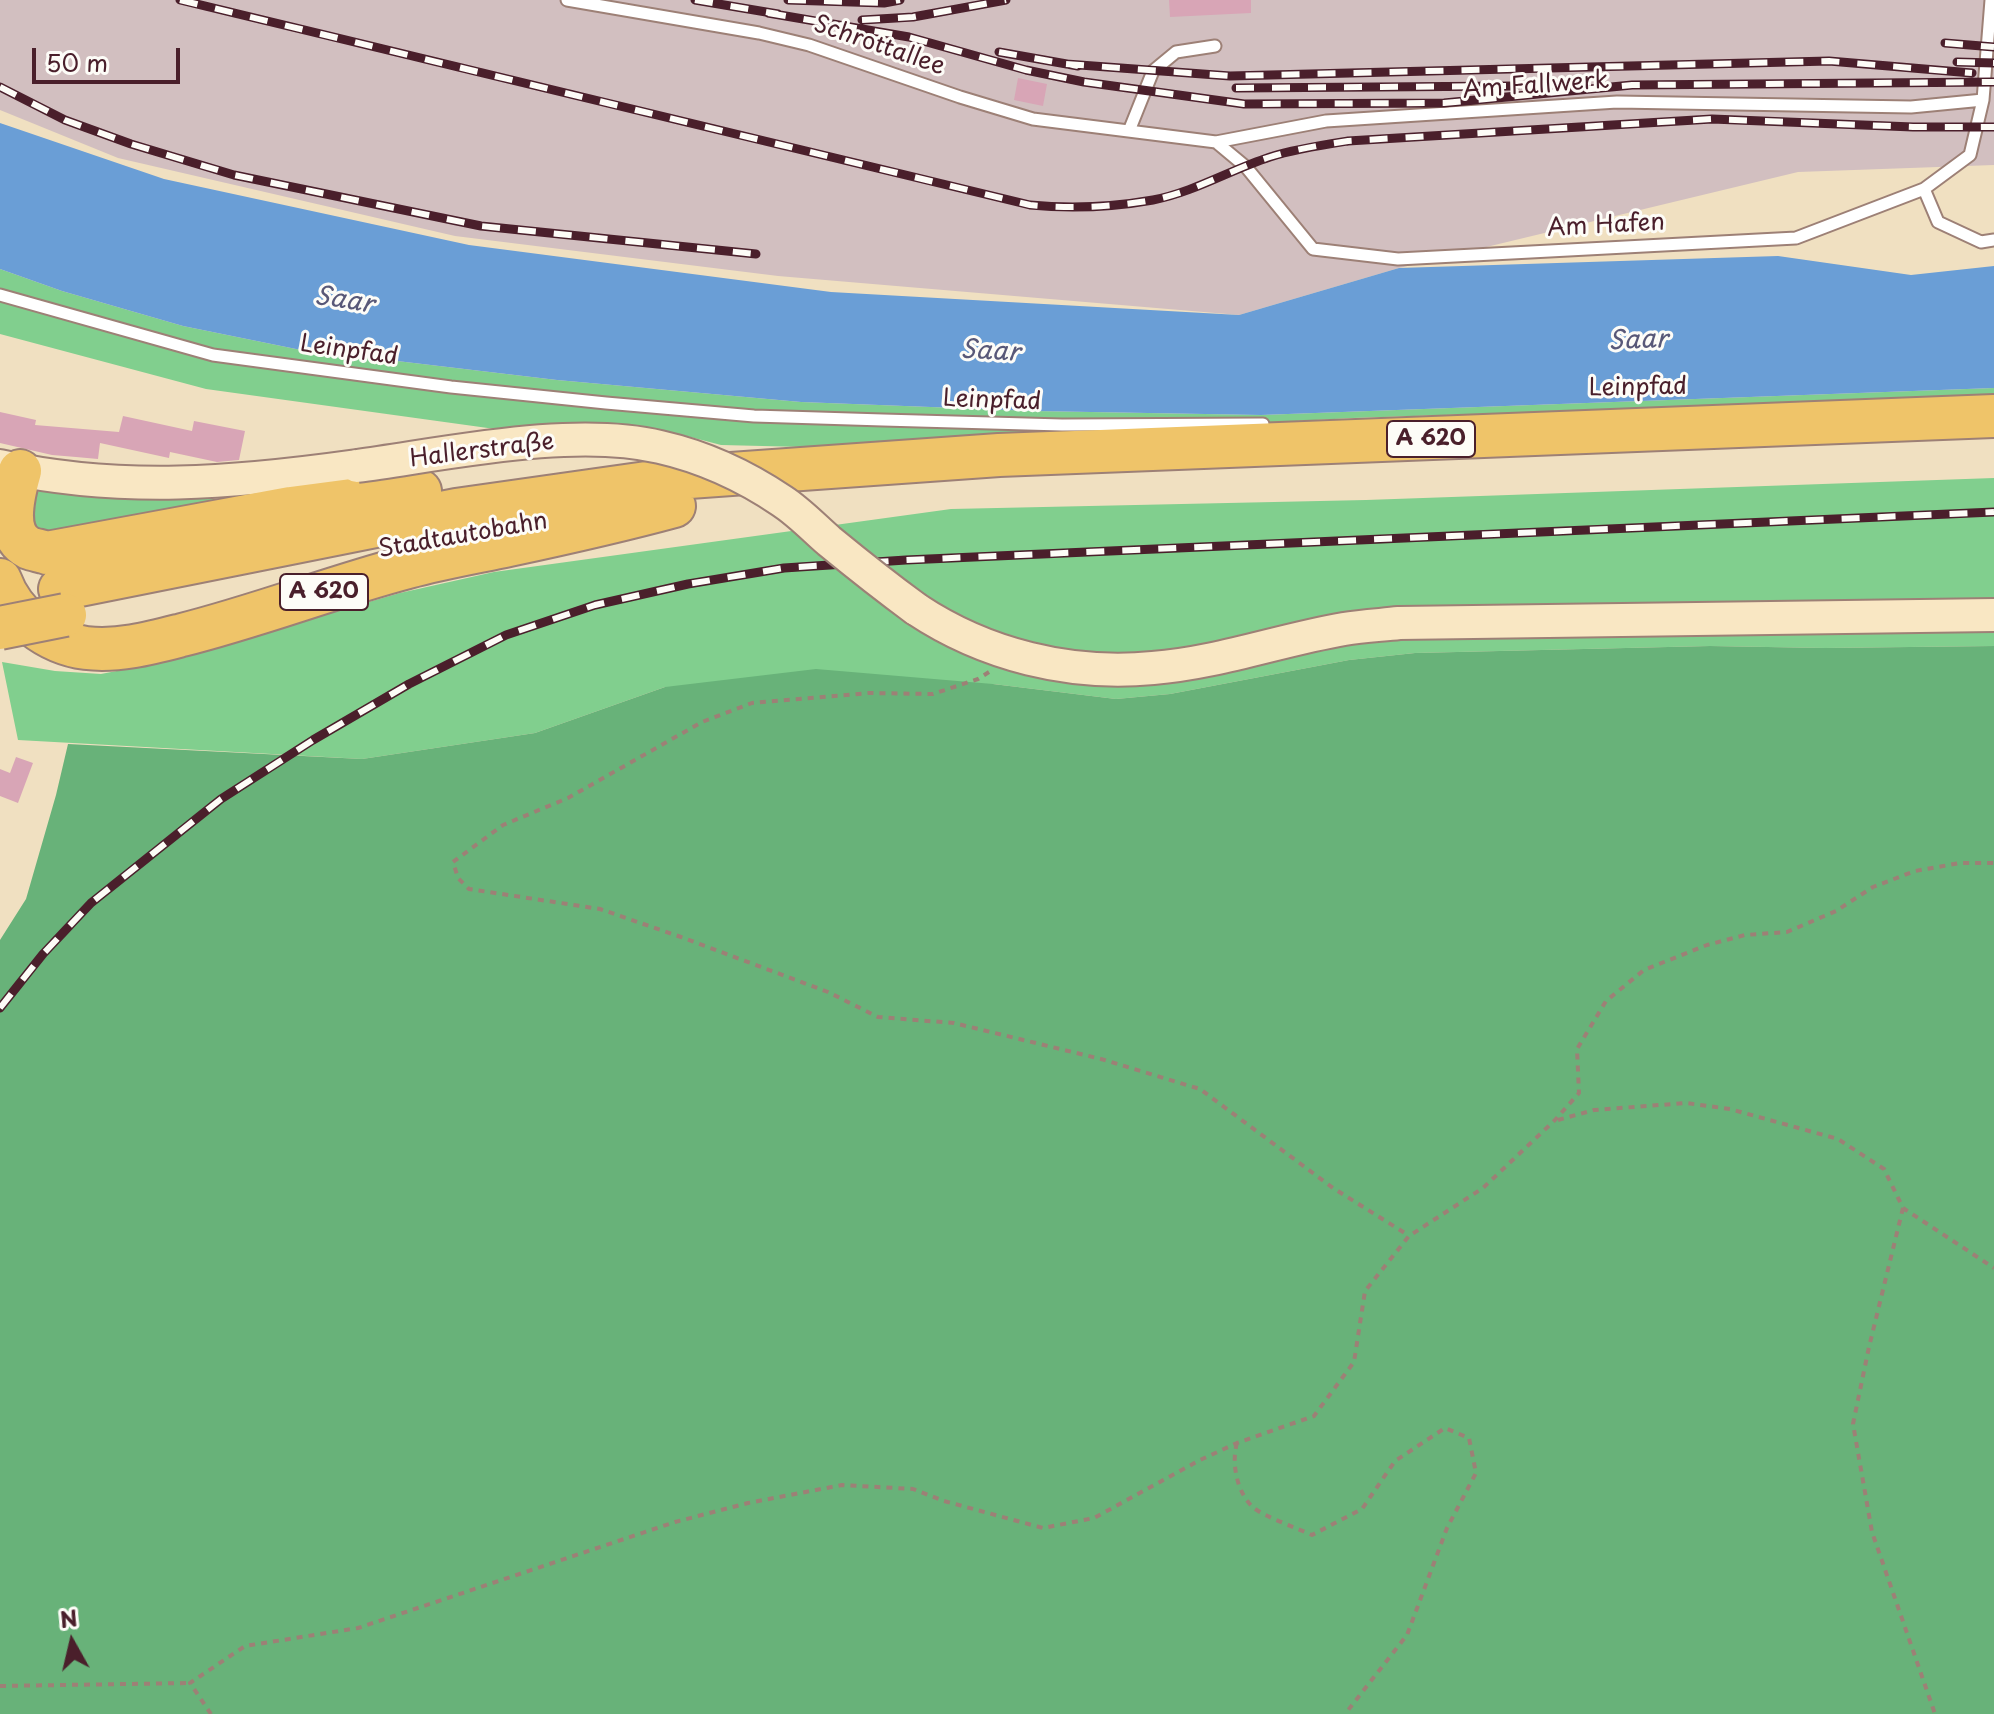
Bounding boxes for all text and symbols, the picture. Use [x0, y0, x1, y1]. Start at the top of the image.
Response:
street label: Schrottallee [810, 10, 948, 82]
scale bar [36, 32, 184, 82]
text: 50 m [46, 44, 108, 80]
street label: Am Fallwerk [1462, 67, 1610, 105]
street label: Am Hafen [1546, 209, 1666, 243]
water label: Saar [312, 281, 376, 321]
water label: Saar [1608, 324, 1668, 358]
street label: Leinpfad [298, 330, 400, 372]
water label: Saar [960, 335, 1020, 369]
street label: Leinpfad [1588, 373, 1688, 403]
street label: Leinpfad [942, 385, 1042, 417]
road number: A 620 [1387, 421, 1475, 457]
street label: Hallerstraße [408, 428, 556, 474]
street label: Stadtautobahn [376, 507, 550, 565]
road number: A 620 [280, 574, 368, 610]
text: N [58, 1600, 80, 1635]
north arrow [32, 1602, 112, 1682]

